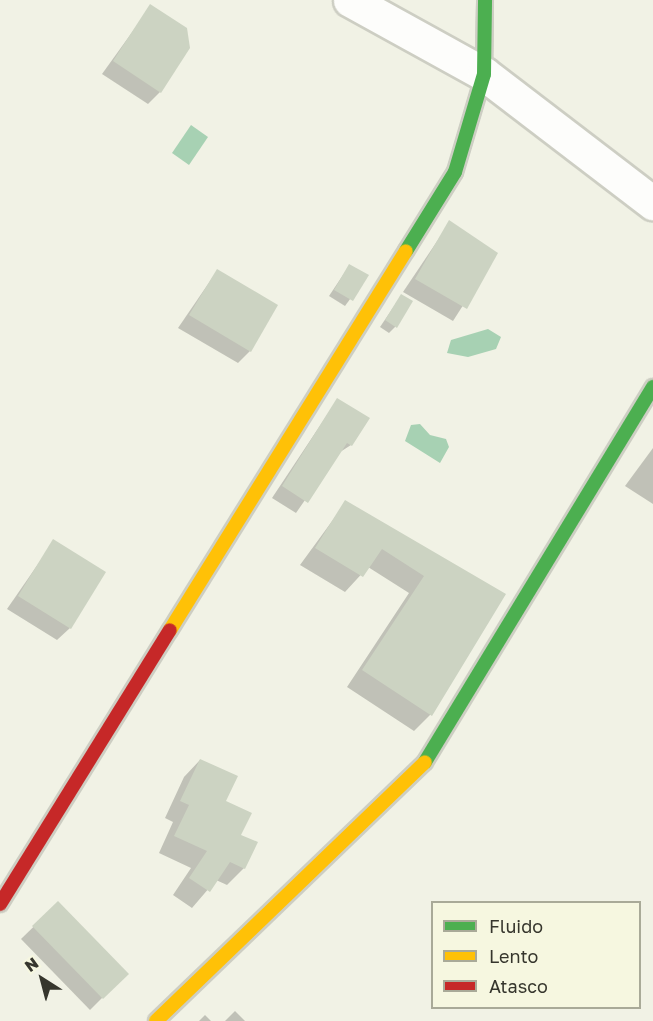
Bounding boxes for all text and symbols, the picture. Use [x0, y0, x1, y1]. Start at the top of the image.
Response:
legend [431, 901, 641, 1009]
text: Fluido [489, 915, 543, 937]
text: Lento [489, 945, 538, 967]
north arrow [12, 949, 72, 1009]
text: N [21, 953, 42, 976]
text: Atasco [489, 975, 548, 997]

